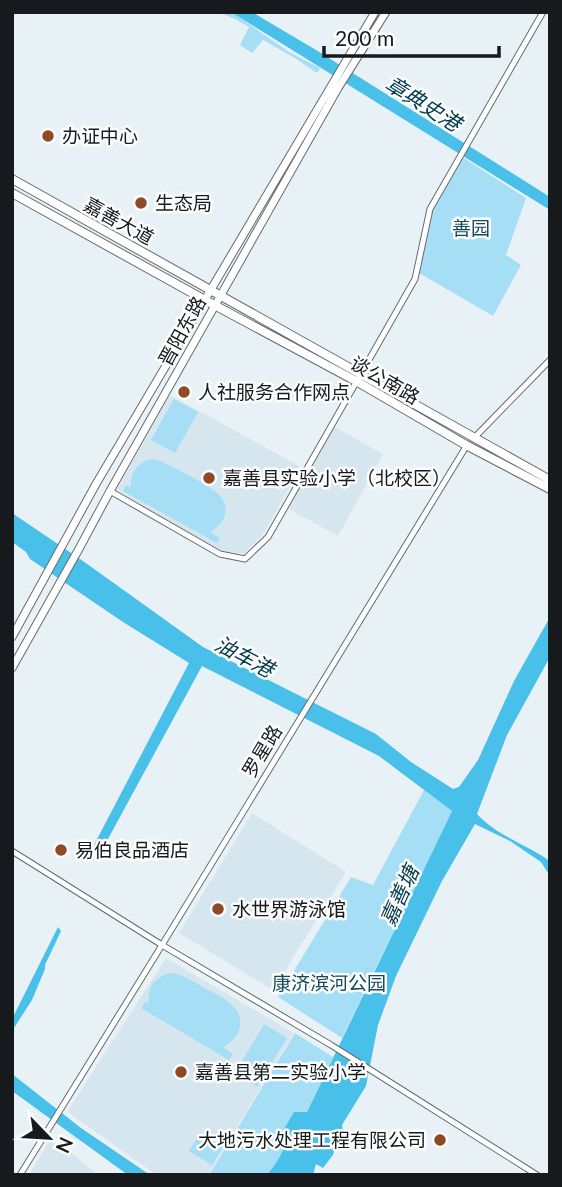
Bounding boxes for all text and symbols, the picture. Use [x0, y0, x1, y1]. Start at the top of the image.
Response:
scale bar [324, 14, 499, 58]
text: 200 m [335, 25, 394, 50]
water label: 章典史港 [382, 70, 469, 137]
place label: 办证中心 [62, 124, 138, 147]
marker: 办证中心 [40, 128, 56, 144]
place label: 生态局 [155, 191, 212, 214]
street label: 嘉善大道 [80, 192, 158, 249]
marker: 生态局 [133, 195, 149, 211]
park label: 善园 [452, 216, 490, 239]
street label: 晋阳东路 [153, 292, 210, 370]
street label: 谈公南路 [347, 351, 424, 409]
place label: 人社服务合作网点 [198, 380, 350, 403]
marker: 人社服务合作网点 [176, 384, 192, 400]
place label: 嘉善县实验小学（北校区） [223, 466, 451, 489]
marker: 嘉善县实验小学（北校区） [201, 470, 217, 486]
water label: 油车港 [211, 630, 281, 683]
street label: 罗星路 [237, 720, 286, 781]
place label: 易伯良品酒店 [75, 838, 189, 861]
marker: 易伯良品酒店 [53, 842, 69, 858]
water label: 嘉善塘 [374, 859, 424, 929]
place label: 水世界游泳馆 [232, 897, 346, 920]
marker: 水世界游泳馆 [210, 901, 226, 917]
park label: 康济滨河公园 [272, 971, 386, 994]
place label: 嘉善县第二实验小学 [195, 1060, 366, 1083]
marker: 嘉善县第二实验小学 [173, 1064, 189, 1080]
north arrow [14, 1103, 84, 1173]
place label: 大地污水处理工程有限公司 [198, 1128, 426, 1151]
marker: 大地污水处理工程有限公司 [432, 1132, 448, 1148]
text: N [51, 1134, 78, 1157]

